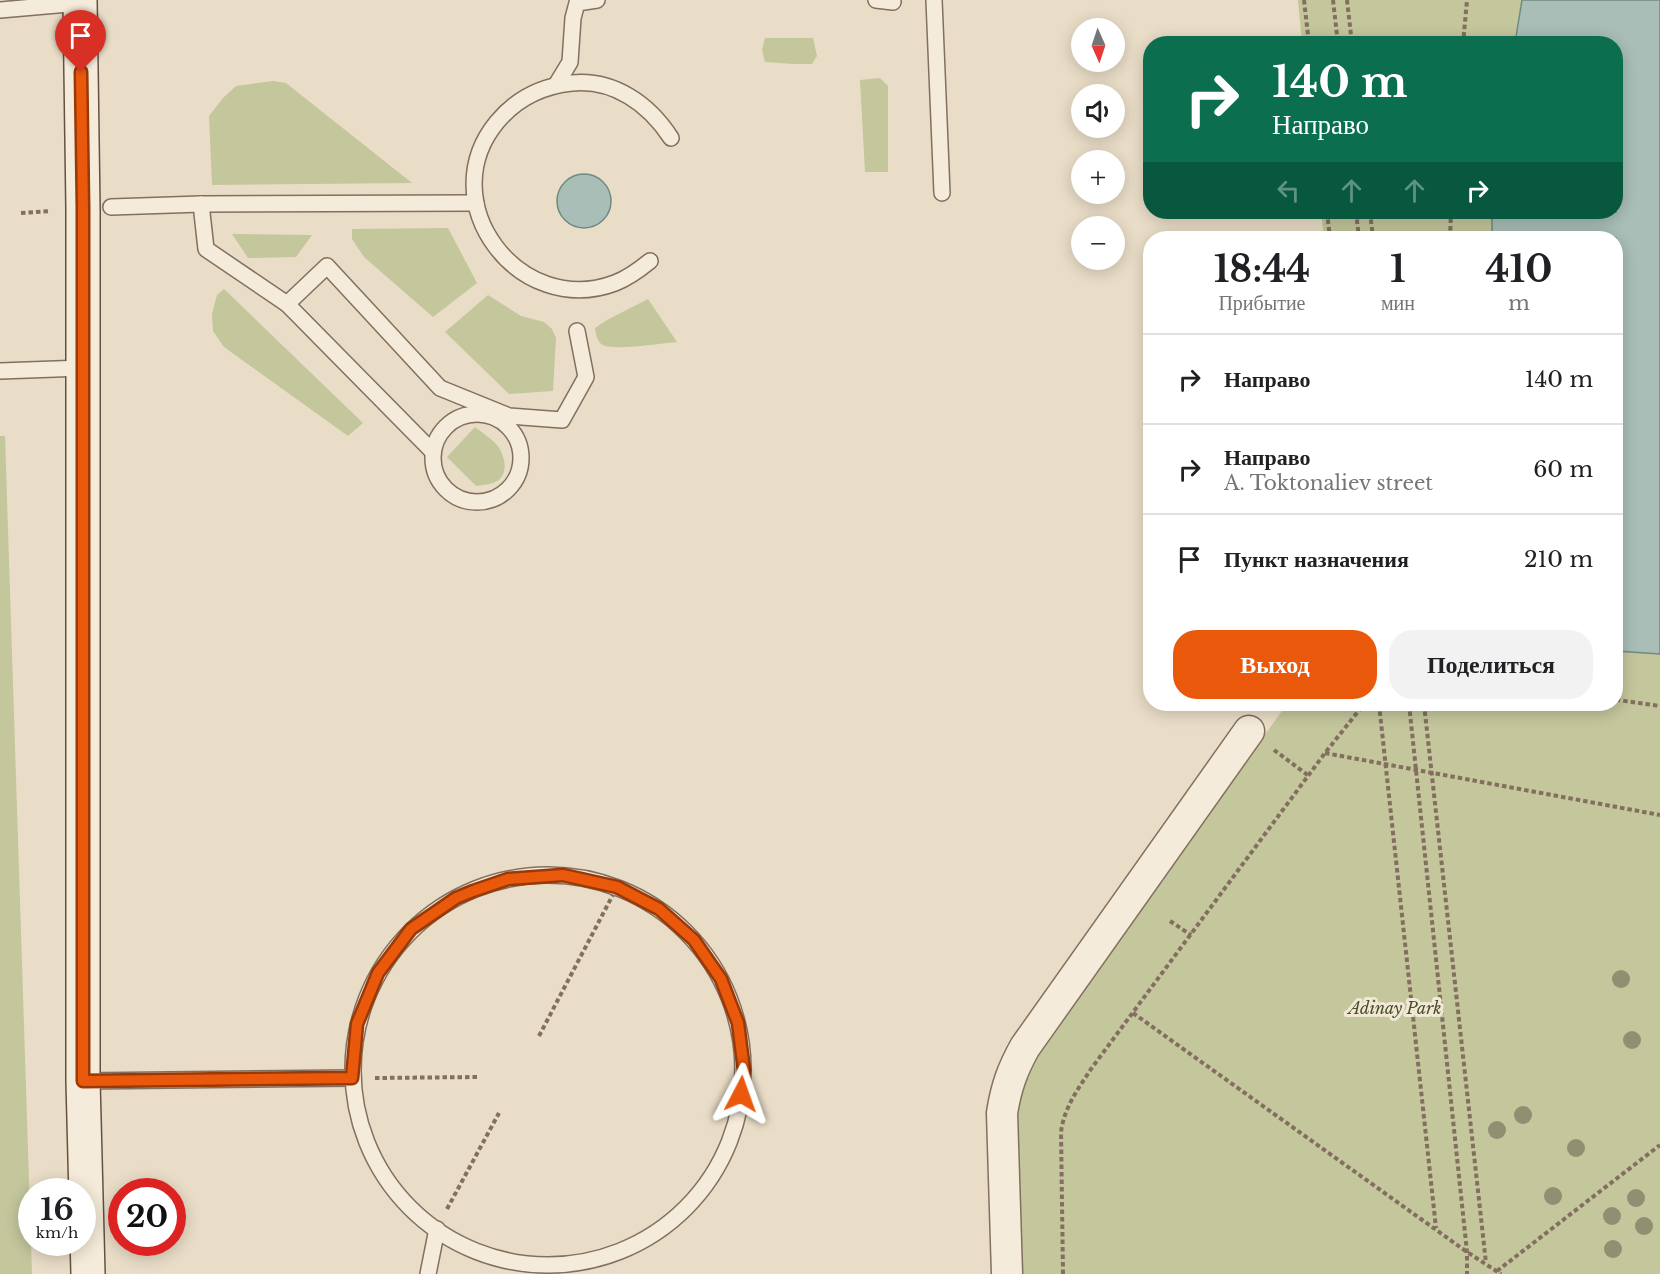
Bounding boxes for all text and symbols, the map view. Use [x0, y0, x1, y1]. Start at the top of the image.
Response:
pin [55, 10, 106, 72]
north arrow [1071, 18, 1125, 72]
map controls [1071, 18, 1125, 270]
icon: arrive [64, 19, 97, 52]
text: 140 m [1272, 56, 1408, 108]
icon: right [1173, 60, 1251, 138]
button: sound [1071, 84, 1125, 138]
text: Направо [1272, 108, 1369, 141]
button: + [1071, 150, 1125, 204]
icon: left [1272, 174, 1305, 207]
icon: ahead [1335, 174, 1368, 207]
icon: ahead [1398, 174, 1431, 207]
icon: right [1461, 174, 1494, 207]
button: − [1071, 216, 1125, 270]
text: 18:44 [1214, 247, 1310, 292]
text: 1 [1390, 247, 1406, 292]
text: 410 [1486, 247, 1552, 292]
text: Прибытие [1218, 291, 1305, 315]
text: мин [1381, 291, 1415, 315]
text: m [1508, 291, 1530, 315]
icon: right [1173, 363, 1206, 396]
text: Направо [1224, 366, 1310, 393]
text: 140 m [1525, 366, 1593, 393]
text: Направо [1224, 444, 1310, 471]
icon: right [1173, 453, 1206, 486]
text: 60 m [1533, 456, 1593, 483]
text: A. Toktonaliev street [1224, 471, 1433, 495]
icon: arrive [1173, 543, 1206, 576]
text: Пункт назначения [1224, 546, 1409, 573]
text: 210 m [1524, 546, 1593, 573]
button: Выход [1173, 630, 1377, 699]
button: Поделиться [1389, 630, 1593, 699]
park label: Adinay Park [1346, 998, 1442, 1018]
position arrow [709, 1062, 773, 1126]
speed limit sign: 20 [108, 1178, 186, 1256]
text: 16 [40, 1191, 74, 1228]
text: km/h [36, 1223, 78, 1242]

